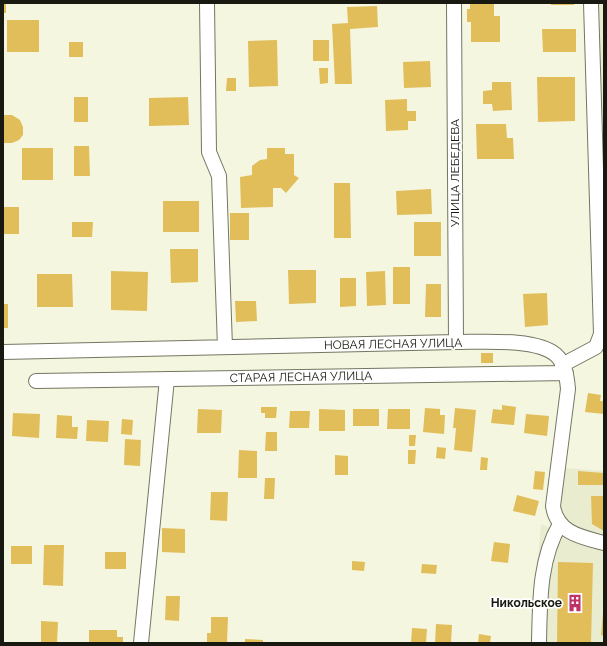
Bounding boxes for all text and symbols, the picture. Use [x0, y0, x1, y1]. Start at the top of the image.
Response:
street label: УЛИЦА ЛЕБЕДЕВА [448, 119, 462, 227]
street label: НОВАЯ ЛЕСНАЯ УЛИЦА [324, 336, 462, 352]
street label: СТАРАЯ ЛЕСНАЯ УЛИЦА [230, 369, 372, 385]
building icon: Никольское [565, 593, 585, 613]
place label: Никольское [491, 596, 562, 610]

